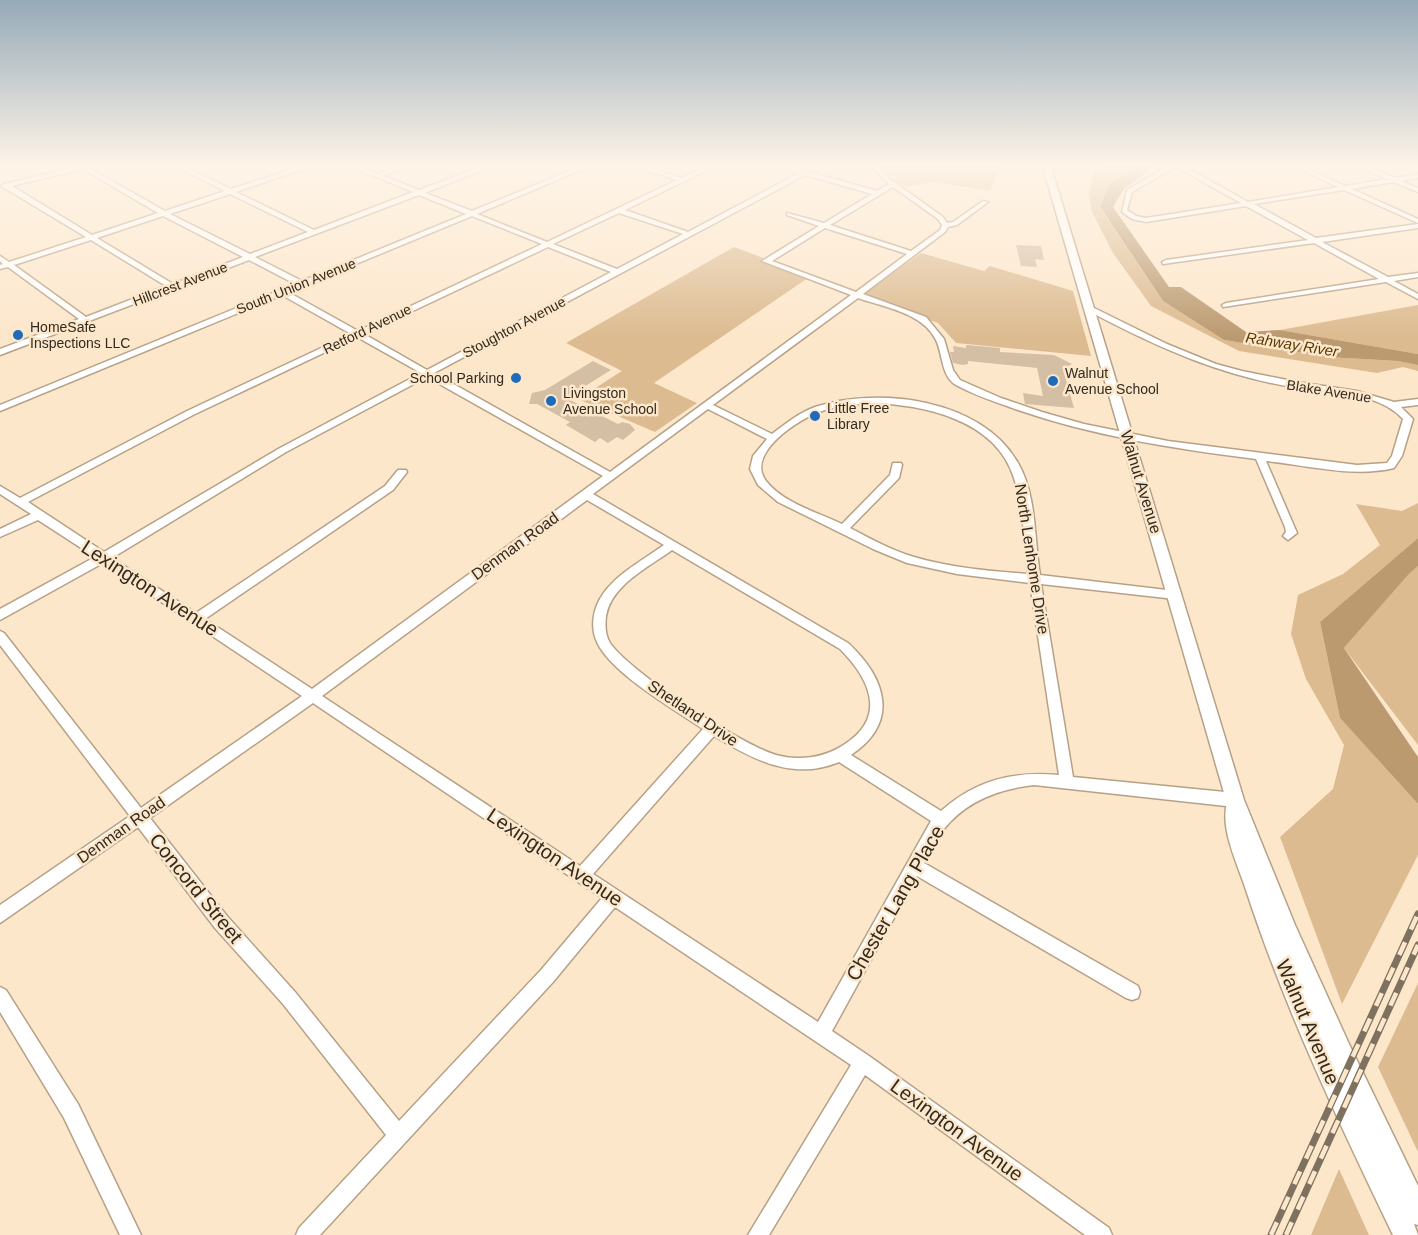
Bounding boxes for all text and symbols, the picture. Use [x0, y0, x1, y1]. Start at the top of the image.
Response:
street label: South Union Avenue [234, 255, 358, 317]
street label: Hillcrest Avenue [130, 259, 230, 309]
street label: Stoughton Avenue [460, 293, 568, 361]
street label: Retford Avenue [320, 301, 414, 357]
place label: HomeSafe Inspections LLC [30, 319, 130, 351]
marker: HomeSafe Inspections LLC [11, 328, 25, 342]
water label: Rahway River [1245, 328, 1340, 360]
place label: Walnut Avenue School [1065, 365, 1159, 397]
place label: School Parking [410, 370, 504, 386]
marker: School Parking [509, 371, 523, 385]
marker: Walnut Avenue School [1046, 374, 1060, 388]
street label: Blake Avenue [1286, 376, 1373, 406]
place label: Livingston Avenue School [563, 385, 657, 417]
marker: Livingston Avenue School [544, 394, 558, 408]
place label: Little Free Library [827, 400, 889, 432]
marker: Little Free Library [808, 409, 822, 423]
street label: Walnut Avenue [1117, 428, 1165, 536]
street label: North Lenhome Drive [1012, 483, 1052, 636]
street label: Denman Road [468, 509, 562, 583]
street label: Lexington Avenue [77, 536, 223, 640]
street label: Shetland Drive [645, 677, 741, 749]
street label: Denman Road [74, 793, 168, 867]
street label: Lexington Avenue [483, 804, 627, 910]
street label: Chester Lang Place [842, 821, 948, 985]
street label: Concord Street [145, 829, 247, 948]
street label: Walnut Avenue [1272, 956, 1344, 1088]
street label: Lexington Avenue [886, 1074, 1028, 1186]

